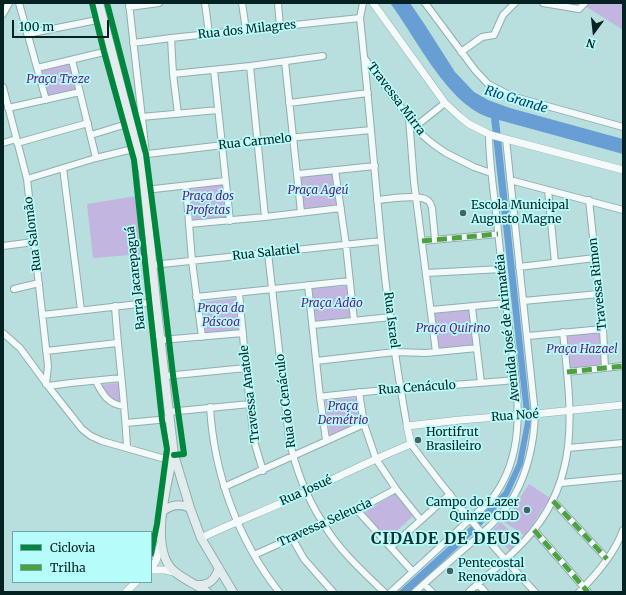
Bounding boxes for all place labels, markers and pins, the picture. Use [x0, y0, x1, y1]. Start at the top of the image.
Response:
place label: Escola Municipal Augusto Magne [471, 199, 569, 227]
marker: Escola Municipal Augusto Magne [458, 208, 468, 218]
place label: Hortifrut Brasileiro [426, 426, 481, 454]
marker: Hortifrut Brasileiro [413, 435, 423, 445]
place label: Campo do Lazer Quinze CDD [426, 496, 519, 524]
marker: Campo do Lazer Quinze CDD [522, 505, 532, 515]
place label: Pentecostal Renovadora [458, 557, 527, 585]
marker: Pentecostal Renovadora [445, 566, 455, 576]

